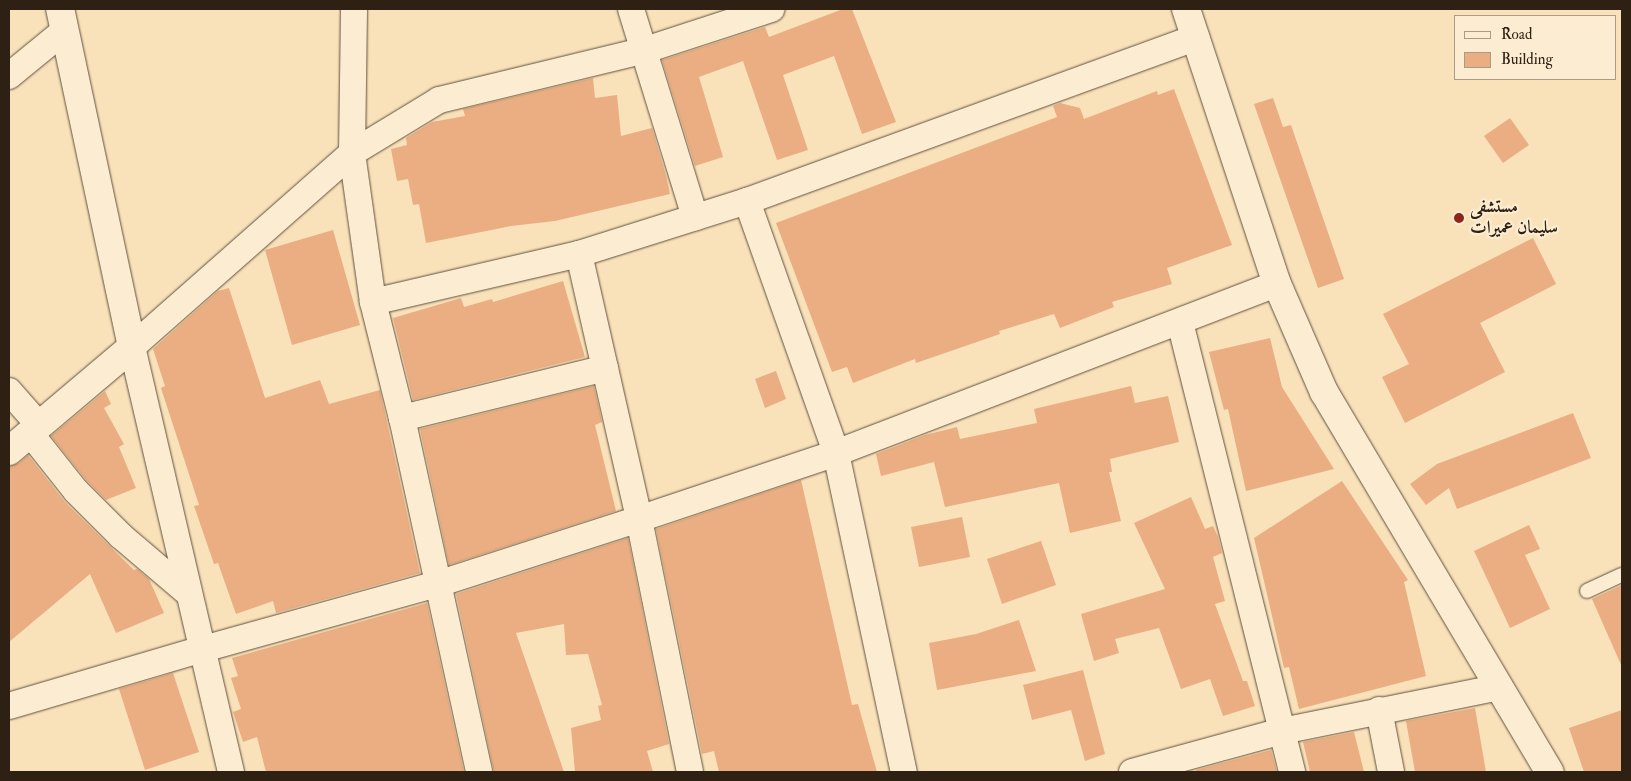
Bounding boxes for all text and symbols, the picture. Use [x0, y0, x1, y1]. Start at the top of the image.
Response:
legend [1454, 15, 1616, 80]
text: Road [1501, 25, 1532, 44]
text: Building [1501, 50, 1553, 69]
place label: مستشفى سليمان عميرات [1470, 197, 1558, 240]
marker: مستشفى سليمان عميرات [1452, 211, 1466, 225]

